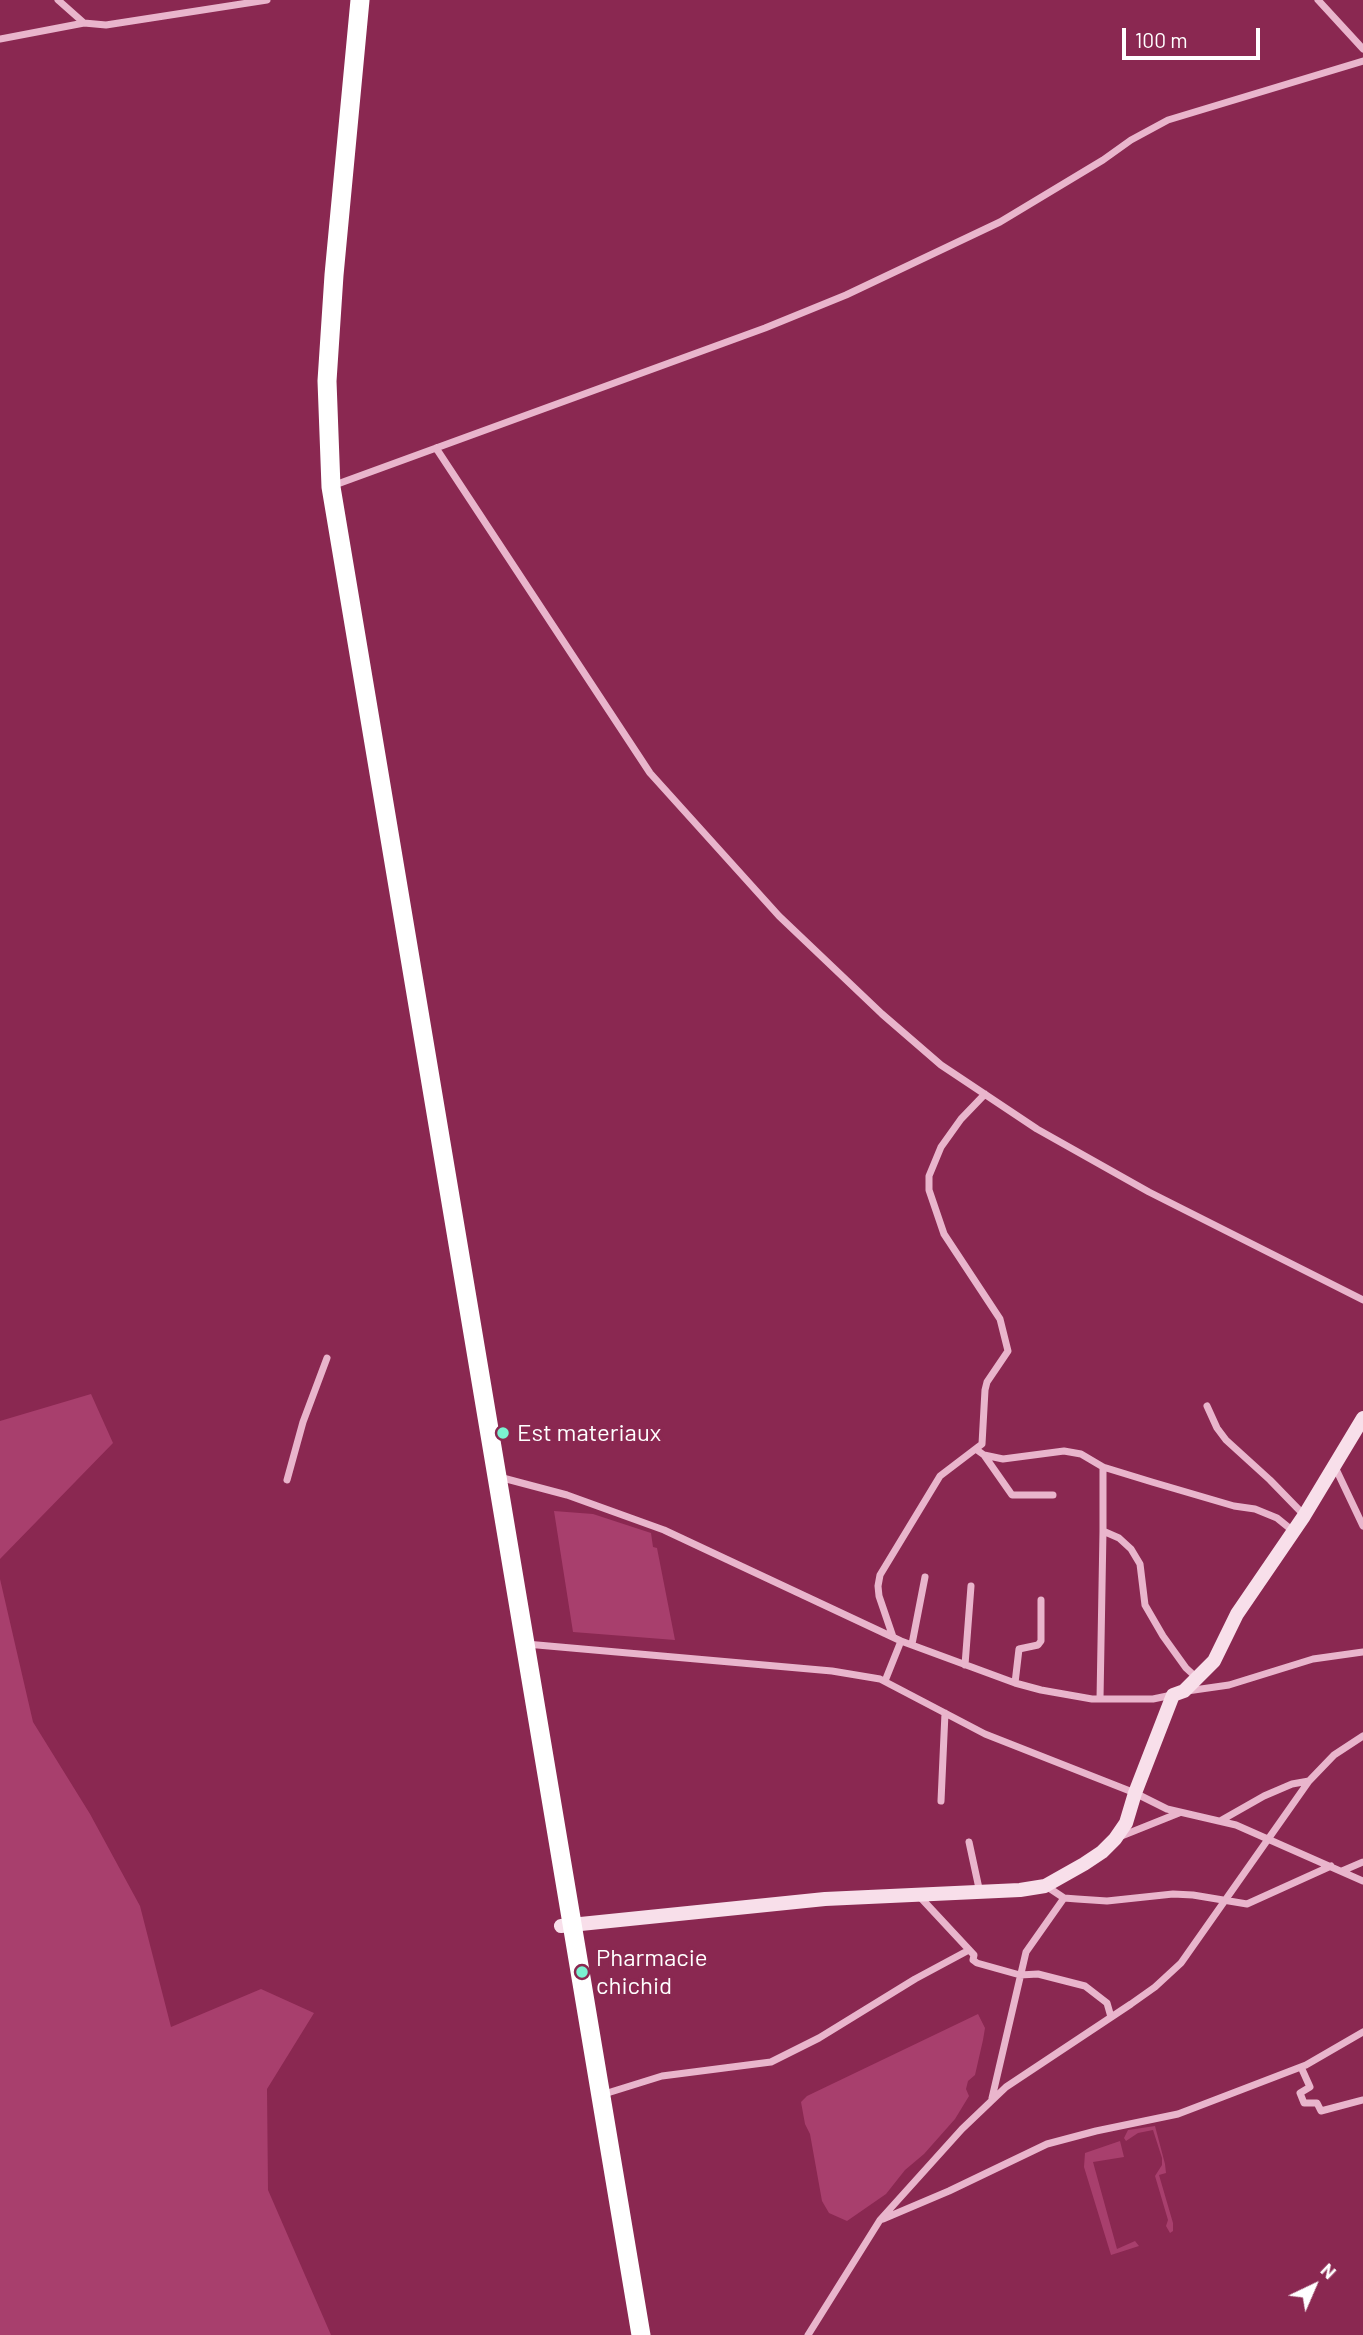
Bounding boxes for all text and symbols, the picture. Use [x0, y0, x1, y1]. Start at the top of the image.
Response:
scale bar [1125, 14, 1263, 58]
text: 100 m [1135, 27, 1188, 52]
place label: Est materiaux [517, 1419, 661, 1447]
marker: Est materiaux [495, 1425, 511, 1441]
place label: Pharmacie chichid [596, 1944, 708, 2000]
marker: Pharmacie chichid [574, 1964, 590, 1980]
north arrow [1279, 2251, 1349, 2321]
text: N [1316, 2258, 1341, 2283]

